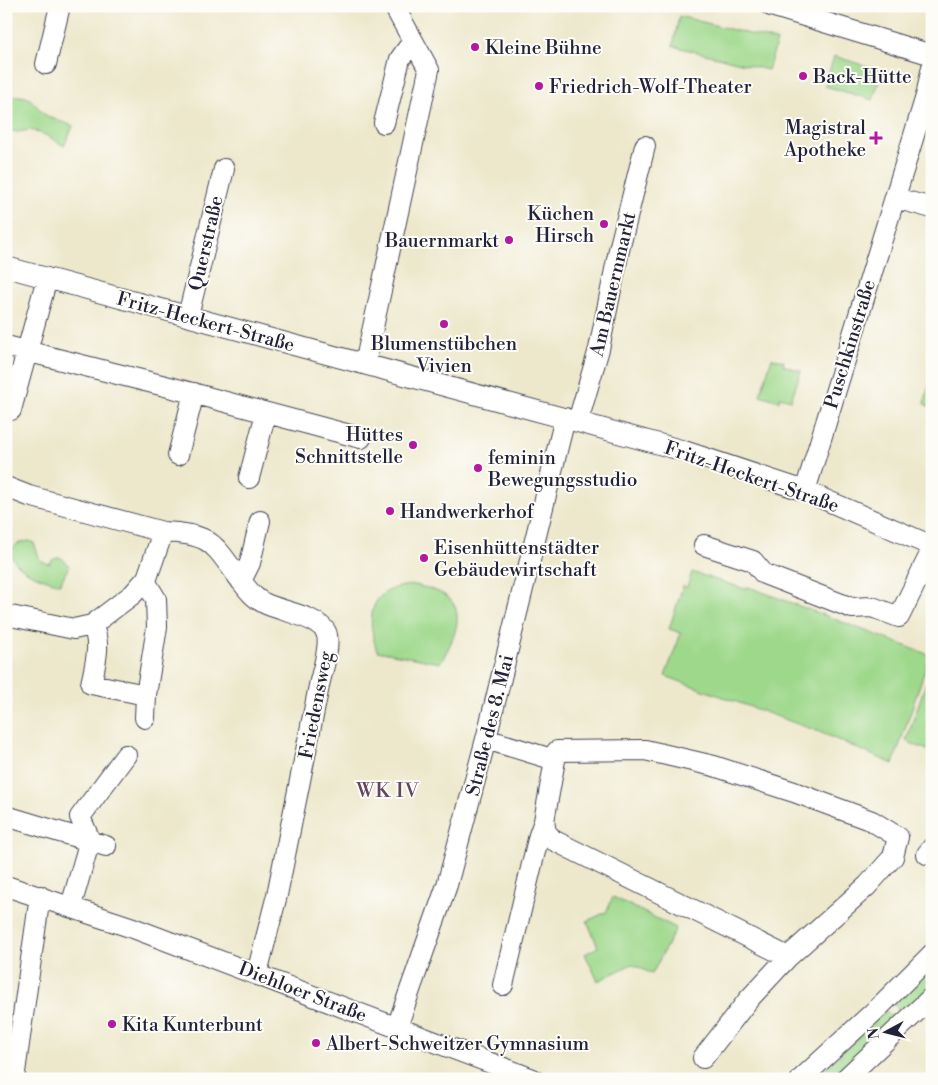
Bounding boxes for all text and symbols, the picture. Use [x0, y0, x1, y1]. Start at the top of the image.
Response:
place label: Kleine Bühne [485, 36, 602, 60]
marker: Kleine Bühne [469, 41, 481, 53]
place label: Back-Hütte [812, 65, 912, 89]
marker: Back-Hütte [797, 70, 809, 82]
place label: Friedrich-Wolf-Theater [549, 75, 752, 99]
marker: Friedrich-Wolf-Theater [533, 80, 545, 92]
place label: Magistral Apotheke [783, 116, 866, 162]
marker: Magistral Apotheke [870, 132, 882, 144]
street label: Querstraße [183, 193, 229, 293]
place label: Küchen Hirsch [527, 202, 594, 248]
street label: Am Bauernmarkt [584, 209, 641, 360]
marker: Küchen Hirsch [598, 218, 610, 230]
place label: Bauernmarkt [384, 229, 499, 253]
marker: Bauernmarkt [503, 234, 515, 246]
street label: Puschkinstraße [819, 277, 881, 412]
street label: Fritz-Heckert-Straße [114, 287, 297, 357]
marker: Blumenstübchen Vivien [438, 318, 450, 330]
place label: Blumenstübchen Vivien [370, 332, 517, 378]
place label: Hüttes Schnittstelle [295, 423, 403, 469]
street label: Fritz-Heckert-Straße [661, 436, 842, 518]
marker: Hüttes Schnittstelle [407, 439, 419, 451]
place label: feminin Bewegungsstudio [487, 446, 637, 492]
marker: feminin Bewegungsstudio [472, 462, 484, 474]
place label: Handwerkerhof [400, 500, 535, 524]
marker: Handwerkerhof [384, 505, 396, 517]
place label: Eisenhüttenstädter Gebäudewirtschaft [434, 536, 599, 582]
marker: Eisenhüttenstädter Gebäudewirtschaft [418, 552, 430, 564]
street label: Friedensweg [294, 649, 338, 761]
street label: Straße des 8. Mai [461, 652, 519, 798]
district label: WK IV [355, 779, 420, 804]
street label: Diehloer Straße [235, 956, 370, 1027]
north arrow [860, 1008, 910, 1058]
place label: Kita Kunterbunt [122, 1013, 263, 1037]
marker: Kita Kunterbunt [106, 1018, 118, 1030]
text: N [864, 1027, 884, 1040]
place label: Albert-Schweitzer Gymnasium [325, 1032, 590, 1056]
marker: Albert-Schweitzer Gymnasium [310, 1037, 322, 1049]

